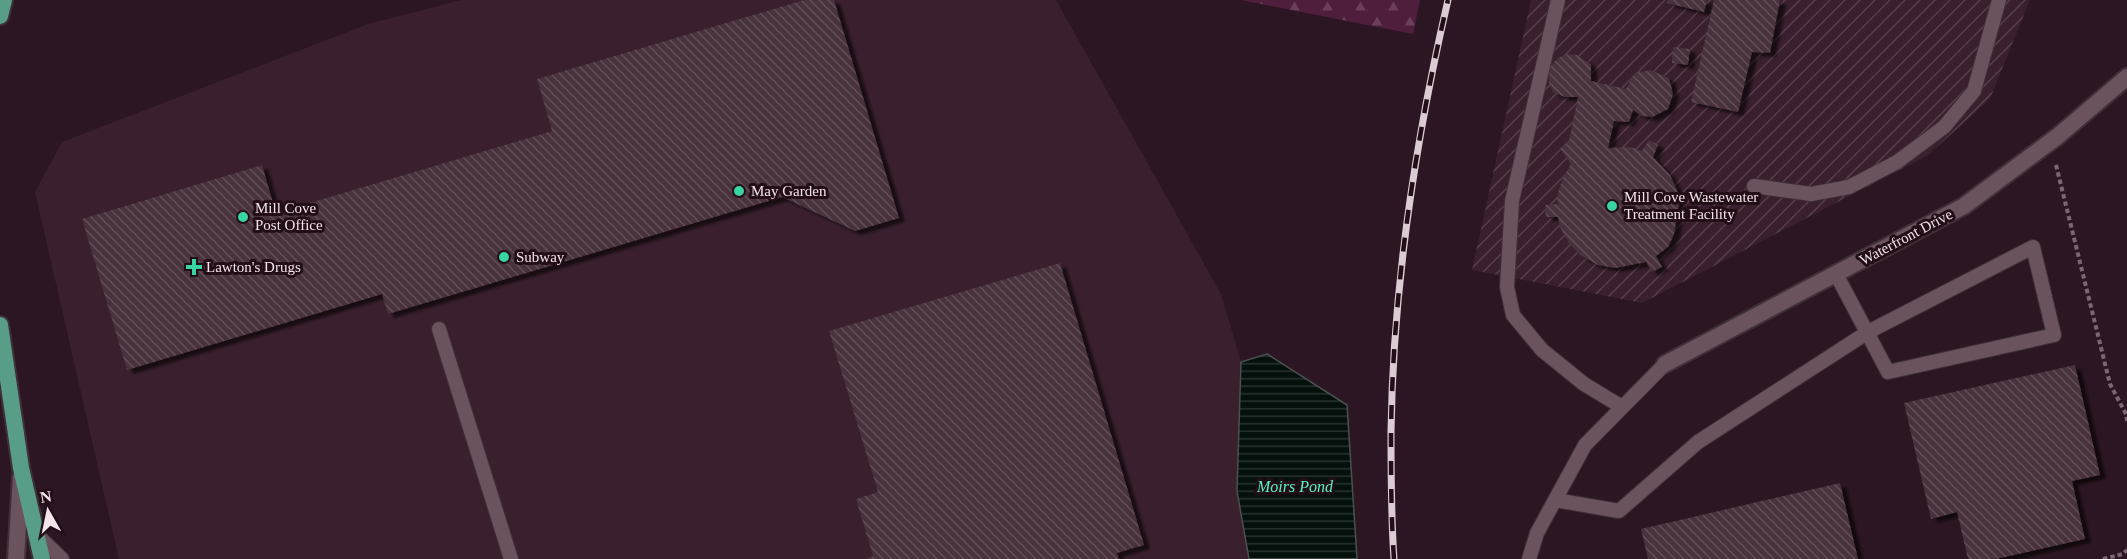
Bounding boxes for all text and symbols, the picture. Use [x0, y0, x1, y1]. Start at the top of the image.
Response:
place label: May Garden [751, 183, 827, 199]
marker: May Garden [732, 184, 746, 198]
place label: Mill Cove Wastewater Treatment Facility [1624, 189, 1758, 222]
marker: Mill Cove Wastewater Treatment Facility [1605, 199, 1619, 213]
place label: Mill Cove Post Office [255, 200, 323, 233]
street label: Waterfront Drive [1857, 206, 1955, 268]
marker: Mill Cove Post Office [236, 210, 250, 224]
place label: Subway [516, 249, 565, 265]
marker: Subway [497, 250, 511, 264]
place label: Lawton's Drugs [206, 259, 301, 275]
marker: Lawton's Drugs [187, 260, 201, 274]
water label: Moirs Pond [1256, 478, 1334, 495]
north arrow [18, 481, 78, 541]
text: N [39, 487, 53, 506]

